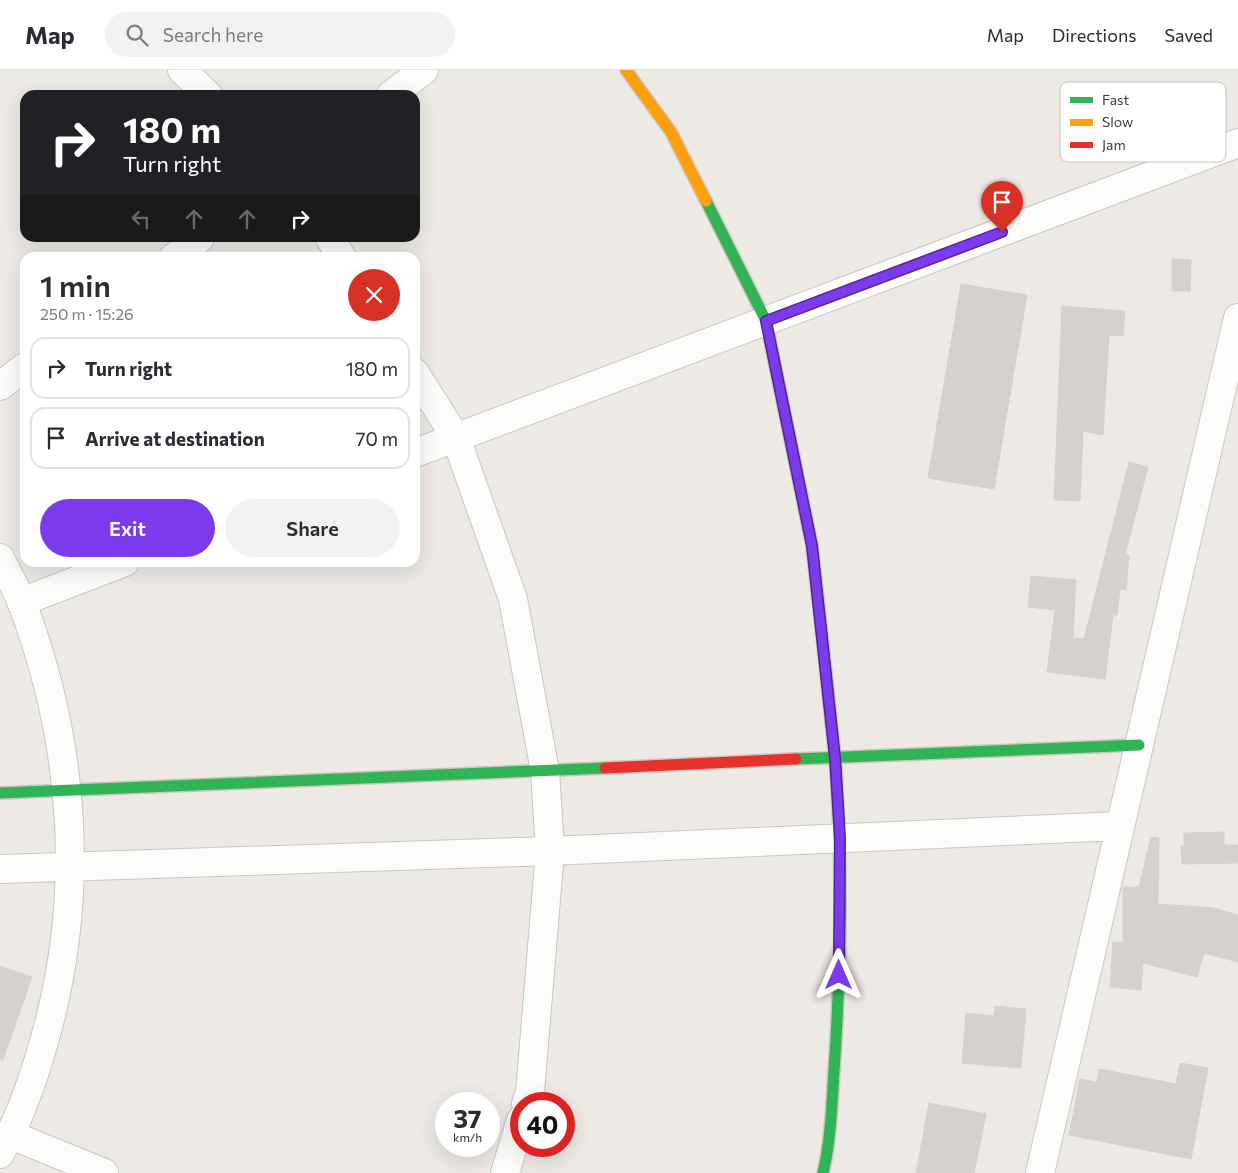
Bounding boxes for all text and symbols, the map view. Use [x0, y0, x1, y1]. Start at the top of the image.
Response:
search box [105, 12, 455, 57]
text: Map [25, 20, 75, 49]
icon: search [123, 21, 151, 49]
text: Search here [163, 23, 263, 46]
text: Map [987, 24, 1024, 46]
text: Directions [1052, 24, 1136, 46]
text: Saved [1164, 24, 1213, 46]
legend [1060, 82, 1226, 162]
text: Fast [1102, 91, 1129, 108]
text: 180 m [123, 107, 221, 150]
icon: right [40, 110, 105, 175]
text: Slow [1102, 113, 1133, 130]
text: Jam [1102, 136, 1126, 153]
text: Turn right [123, 150, 221, 177]
pin [981, 181, 1023, 232]
icon: arrive [988, 188, 1016, 216]
icon: left [127, 205, 155, 233]
icon: ahead [180, 205, 208, 233]
icon: ahead [233, 205, 261, 233]
icon: right [286, 205, 314, 233]
text: 1 min [40, 266, 111, 303]
button: close [348, 269, 400, 321]
text: 250 m · 15:26 [40, 304, 134, 323]
icon: right [42, 354, 70, 382]
text: Turn right [85, 357, 172, 380]
text: 180 m [346, 357, 398, 380]
icon: arrive [42, 424, 70, 452]
text: Arrive at destination [85, 427, 265, 450]
text: 70 m [355, 427, 398, 450]
button: Exit [40, 499, 215, 557]
button: Share [225, 499, 400, 557]
position arrow [812, 948, 864, 1000]
speed limit sign: 40 [510, 1092, 575, 1157]
text: 37 [453, 1103, 482, 1133]
text: km/h [453, 1130, 482, 1144]

